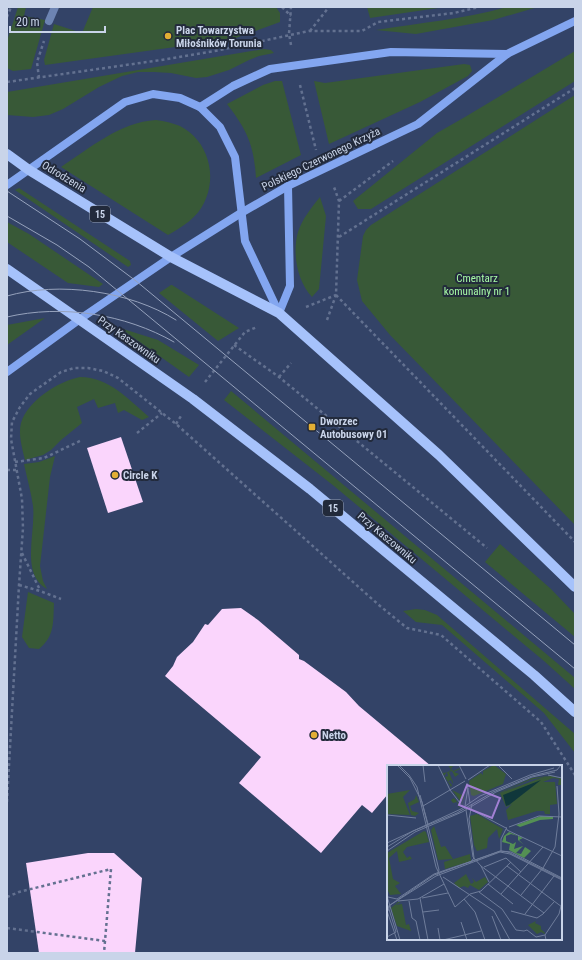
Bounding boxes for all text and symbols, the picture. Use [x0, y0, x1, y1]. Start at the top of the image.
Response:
scale bar [10, 8, 105, 34]
text: 20 m [16, 15, 40, 29]
place label: Plac Towarzystwa Miłośników Torunia [176, 24, 262, 50]
marker: Plac Towarzystwa Miłośników Torunia [163, 31, 173, 41]
street label: Polskiego Czerwonego Krzyża [260, 125, 382, 193]
street label: Odrodzenia [40, 159, 88, 195]
road number: 15 [90, 206, 110, 222]
park label: Cmentarz komunalny nr 1 [444, 272, 510, 298]
street label: Przy Kaszowniku [95, 314, 163, 366]
place label: Dworzec Autobusowy 01 [320, 415, 387, 441]
marker: Dworzec Autobusowy 01 [307, 422, 317, 432]
place label: Circle K [123, 469, 158, 482]
marker: Circle K [110, 470, 120, 480]
road number: 15 [323, 500, 343, 516]
street label: Przy Kaszowniku [355, 509, 419, 567]
place label: Netto [322, 729, 347, 742]
marker: Netto [309, 730, 319, 740]
inset map [387, 765, 562, 940]

